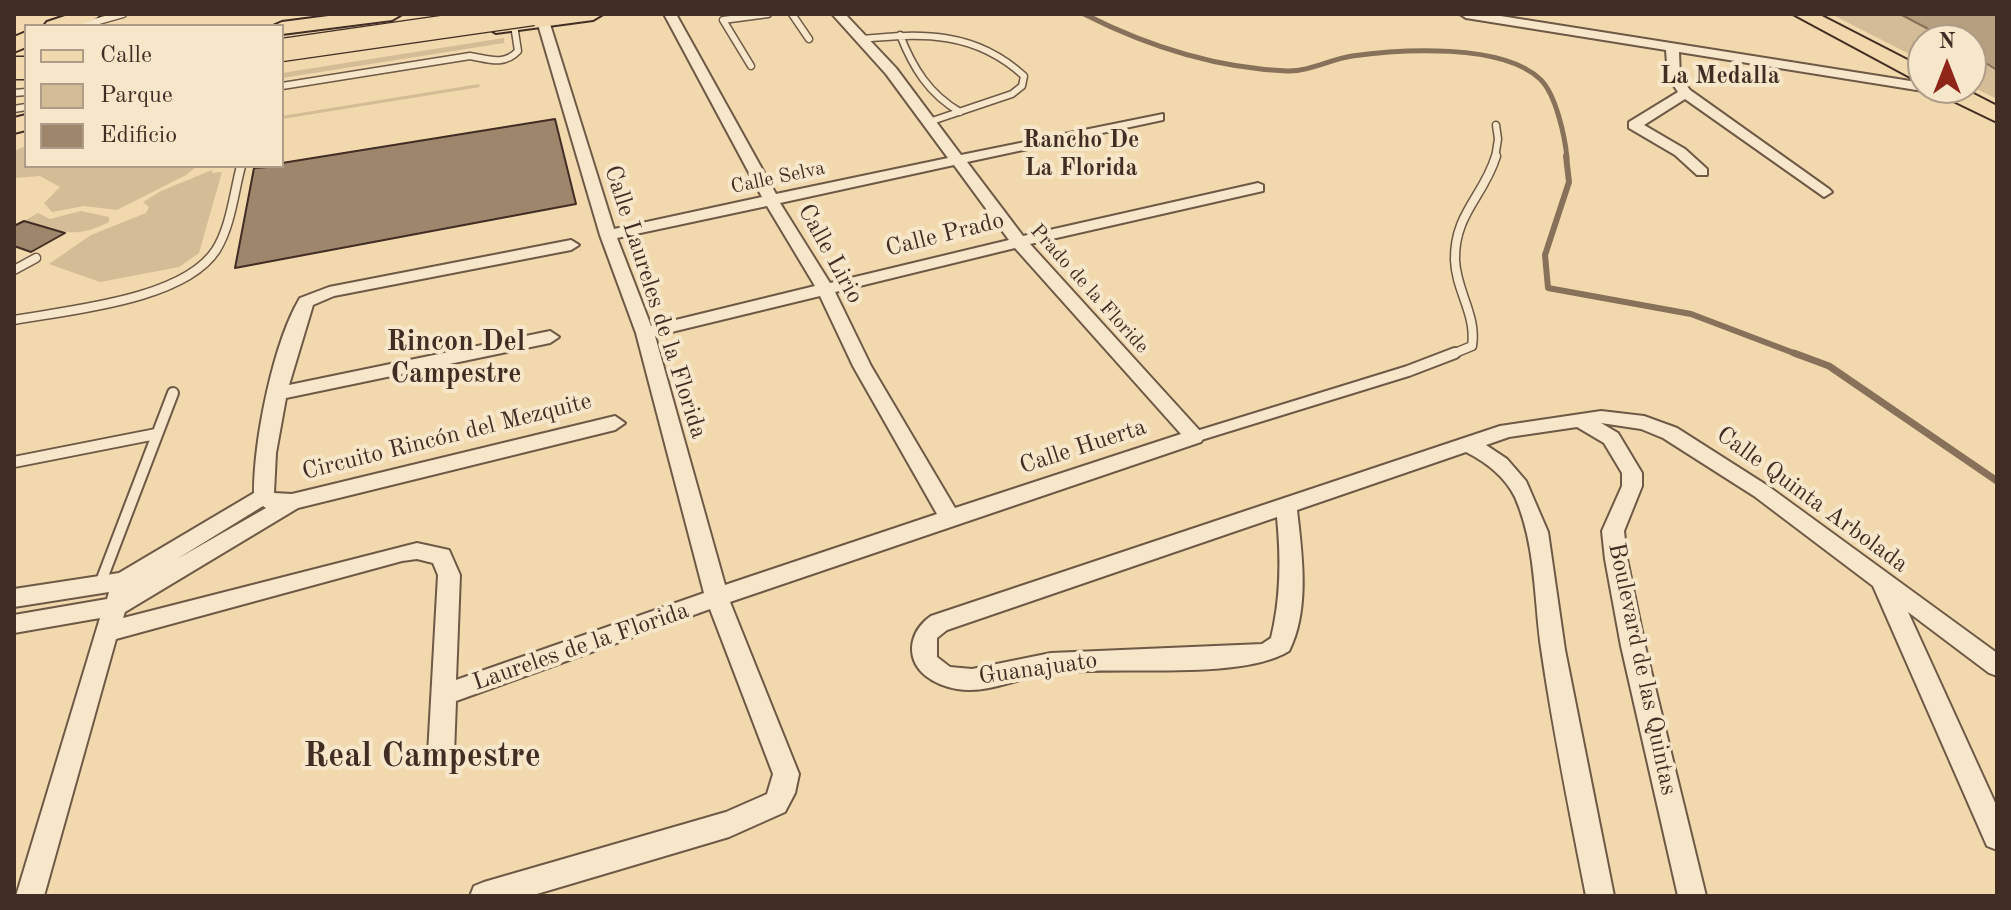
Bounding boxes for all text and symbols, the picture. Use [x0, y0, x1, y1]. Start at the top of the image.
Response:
legend [24, 24, 284, 168]
north arrow [1907, 24, 1987, 104]
text: N [1939, 31, 1955, 53]
text: Calle [100, 44, 152, 68]
district label: La Medalla [1660, 63, 1780, 91]
text: Parque [100, 84, 173, 108]
text: Edificio [100, 124, 177, 148]
district label: Rancho De La Florida [1023, 127, 1139, 183]
street label: Calle Selva [729, 156, 827, 200]
street label: Calle Laureles de la Florida [597, 162, 713, 442]
street label: Calle Lirio [791, 199, 869, 309]
street label: Calle Prado [883, 206, 1007, 264]
street label: Prado de la Floride [1025, 219, 1153, 359]
district label: Rincon Del Campestre [387, 326, 525, 392]
street label: Circuito Rincón del Mezquite [299, 387, 595, 487]
street label: Calle Huerta [1016, 413, 1150, 481]
street label: Calle Quinta Arbolada [1711, 421, 1913, 579]
street label: Boulevard de las Quintas [1601, 540, 1683, 798]
street label: Laureles de la Florida [469, 596, 693, 698]
street label: Guanajuato [977, 646, 1099, 692]
district label: Real Campestre [303, 737, 541, 777]

